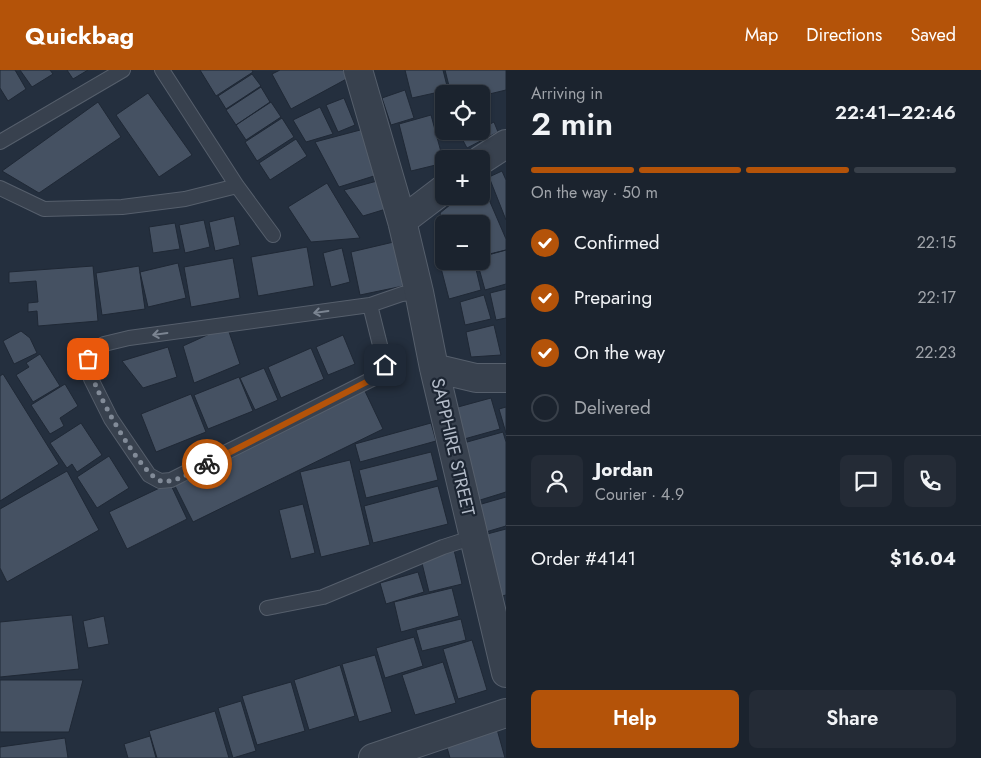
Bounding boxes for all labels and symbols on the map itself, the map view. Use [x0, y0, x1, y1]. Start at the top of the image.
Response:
one-way arrow [314, 307, 330, 317]
one-way arrow [153, 329, 169, 339]
pin [67, 338, 109, 380]
pin [364, 344, 406, 386]
street label: SAPPHIRE STREET [425, 376, 482, 519]
courier [182, 439, 232, 489]

